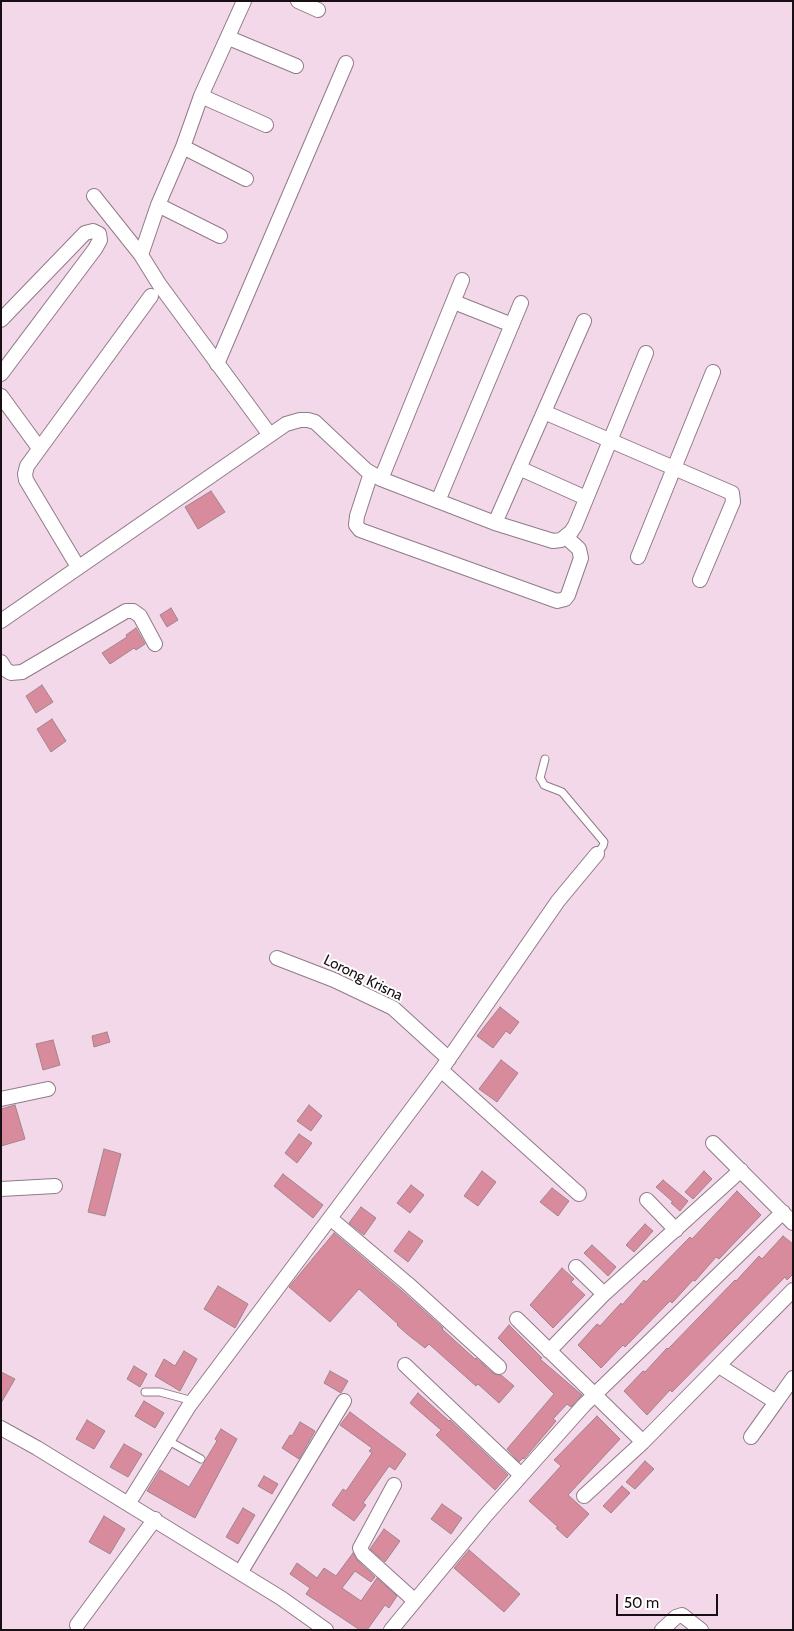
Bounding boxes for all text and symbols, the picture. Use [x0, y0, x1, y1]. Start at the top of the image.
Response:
street label: Lorong Krisna [320, 951, 406, 1005]
scale bar [619, 1584, 722, 1616]
text: 50 m [624, 1594, 659, 1612]

